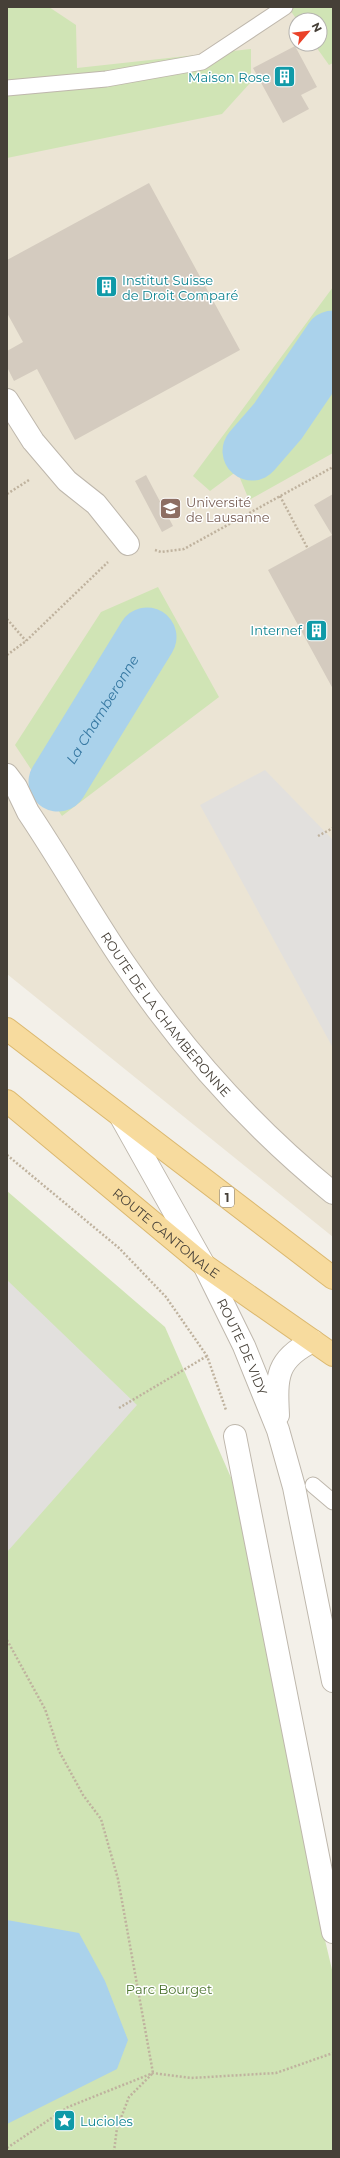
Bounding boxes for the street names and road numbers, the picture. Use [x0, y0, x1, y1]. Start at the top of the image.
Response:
street label: ROUTE DE LA CHAMBERONNE [98, 929, 234, 1100]
street label: ROUTE CANTONALE [110, 1185, 223, 1282]
road number: 1 [220, 1187, 234, 1207]
street label: ROUTE DE VIDY [214, 1296, 271, 1398]

